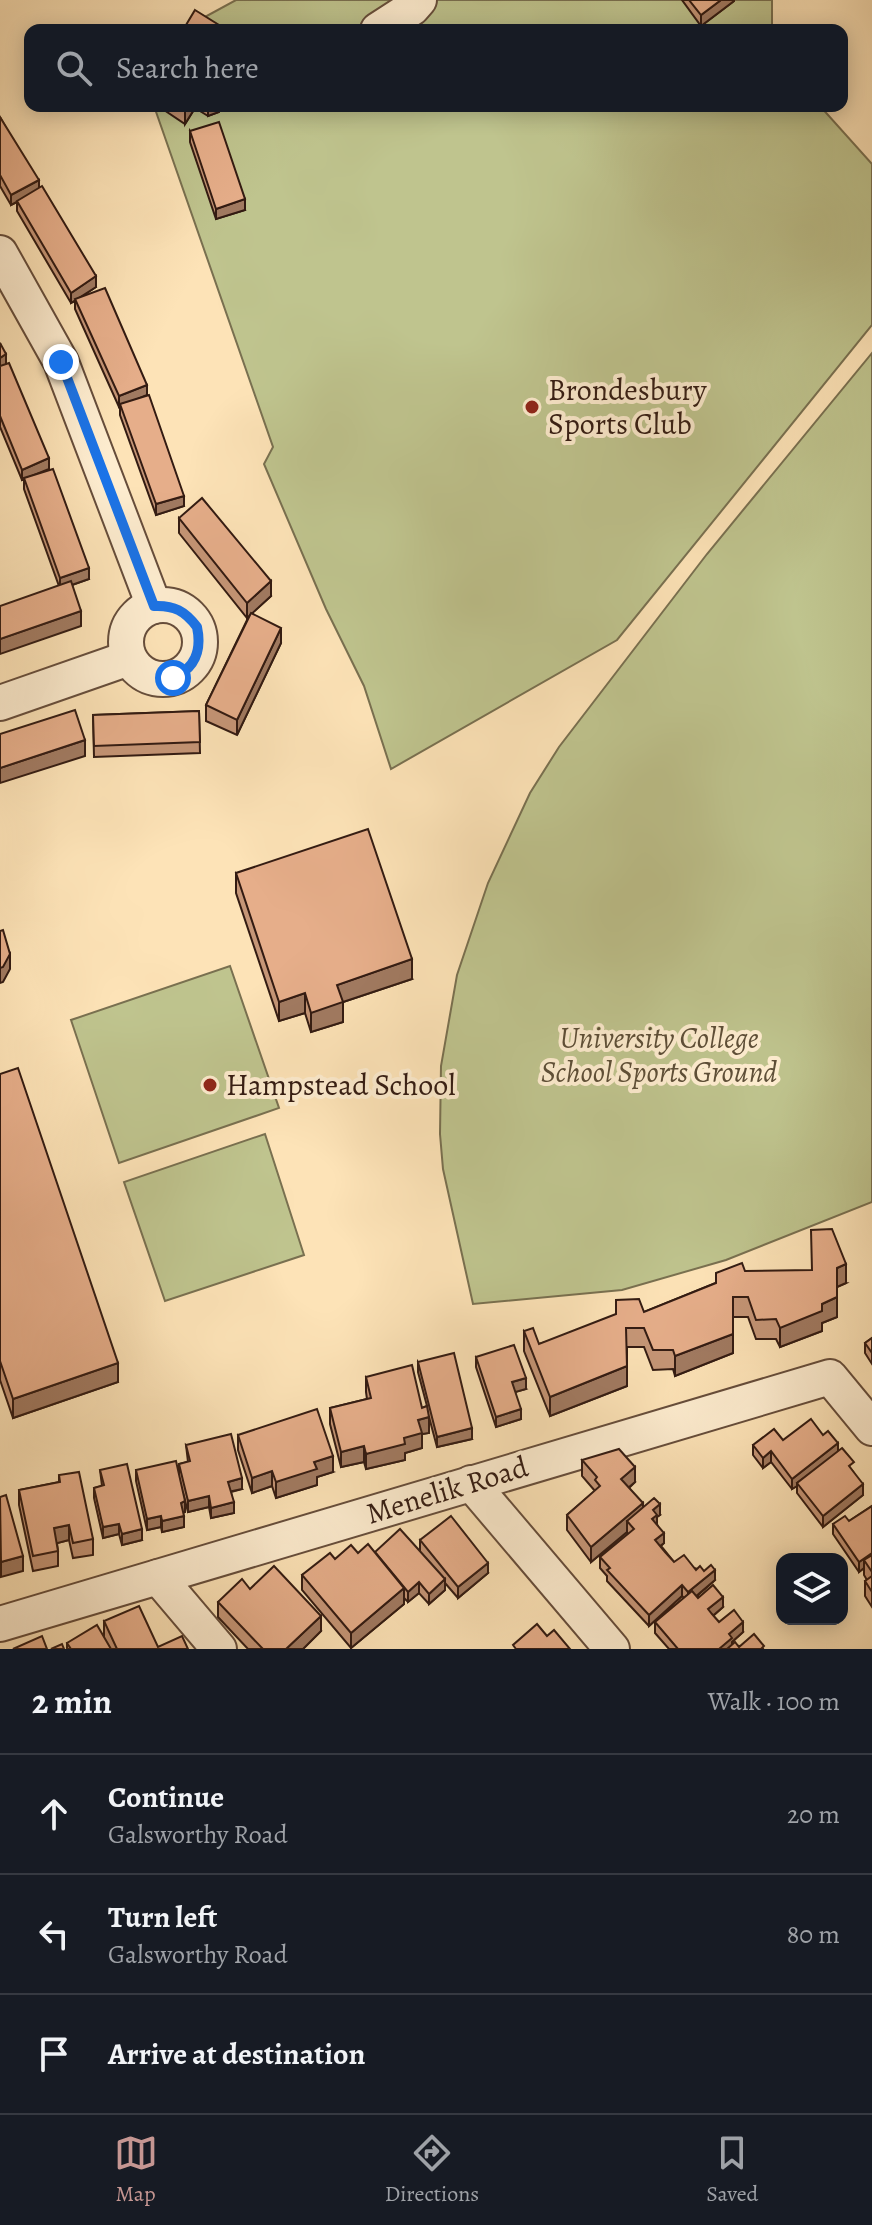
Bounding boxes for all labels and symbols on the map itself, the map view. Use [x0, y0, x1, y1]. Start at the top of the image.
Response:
route end [43, 344, 79, 380]
place label: Brondesbury Sports Club [548, 370, 707, 444]
marker: Brondesbury Sports Club [523, 398, 541, 416]
route start [155, 660, 191, 696]
park label: University College School Sports Ground [541, 1018, 777, 1092]
place label: Hampstead School [226, 1065, 455, 1105]
marker: Hampstead School [201, 1076, 219, 1094]
street label: Menelik Road [361, 1446, 534, 1534]

